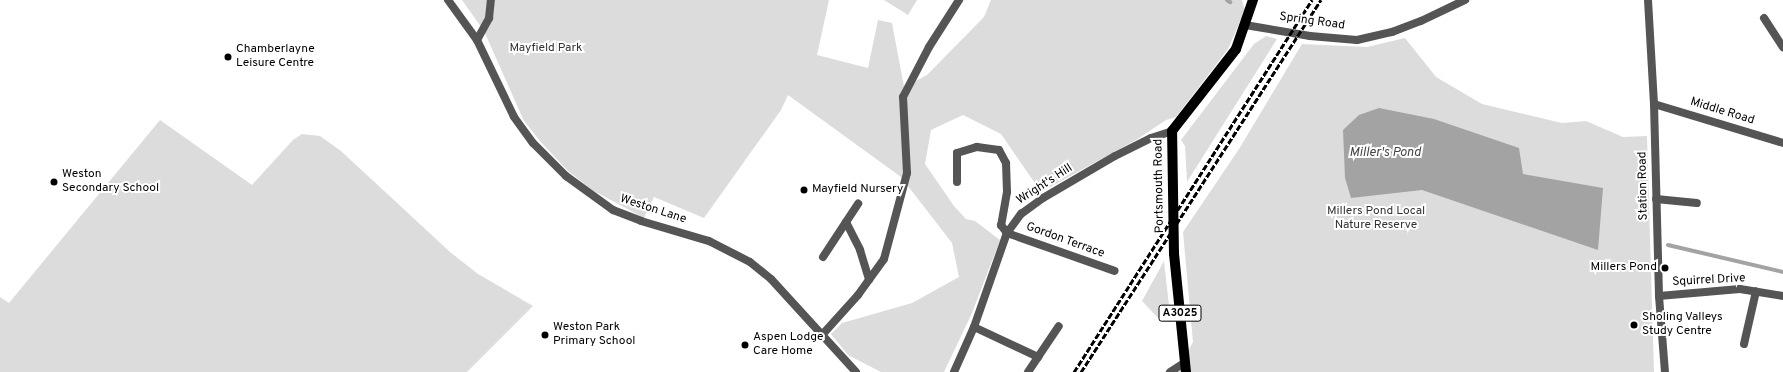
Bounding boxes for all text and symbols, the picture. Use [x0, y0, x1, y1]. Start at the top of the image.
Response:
street label: Spring Road [1278, 10, 1346, 34]
park label: Mayfield Park [510, 42, 582, 56]
place label: Chamberlayne Leisure Centre [236, 43, 315, 71]
marker: Chamberlayne Leisure Centre [223, 52, 233, 62]
street label: Middle Road [1688, 95, 1756, 129]
street label: Portsmouth Road [1152, 139, 1168, 233]
water label: Miller's Pond [1349, 145, 1421, 161]
street label: Station Road [1636, 151, 1652, 221]
street label: Wright's Hill [1014, 162, 1076, 208]
place label: Weston Secondary School [62, 168, 159, 196]
marker: Weston Secondary School [49, 177, 59, 187]
place label: Mayfield Nursery [812, 183, 903, 197]
marker: Mayfield Nursery [799, 185, 809, 195]
street label: Weston Lane [618, 193, 688, 227]
park label: Millers Pond Local Nature Reserve [1327, 205, 1425, 233]
street label: Gordon Terrace [1024, 220, 1106, 262]
place label: Millers Pond [1591, 261, 1657, 275]
marker: Millers Pond [1660, 263, 1670, 273]
street label: Squirrel Drive [1672, 272, 1746, 290]
road number: A3025 [1158, 304, 1202, 322]
place label: Sholing Valleys Study Centre [1642, 311, 1723, 339]
marker: Sholing Valleys Study Centre [1629, 320, 1639, 330]
place label: Weston Park Primary School [553, 321, 635, 349]
marker: Weston Park Primary School [540, 330, 550, 340]
place label: Aspen Lodge Care Home [753, 331, 823, 359]
marker: Aspen Lodge Care Home [740, 340, 750, 350]

